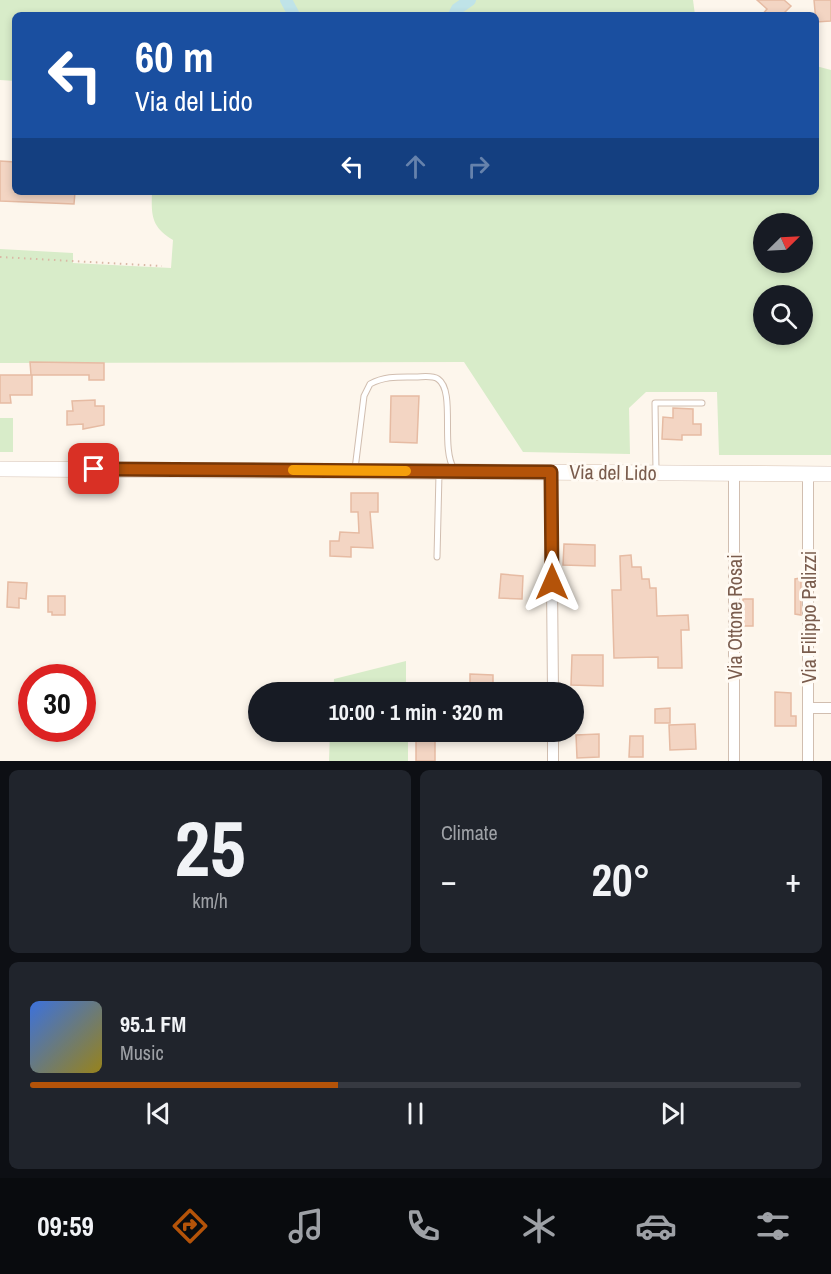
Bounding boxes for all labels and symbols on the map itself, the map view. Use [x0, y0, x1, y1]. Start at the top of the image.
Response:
north arrow [753, 213, 813, 273]
pin [68, 443, 119, 494]
street label: Via del Lido [569, 458, 657, 486]
position arrow [520, 550, 584, 614]
street label: Via Filippo Palizzi [795, 551, 822, 683]
street label: Via Ottone Rosai [721, 554, 748, 680]
speed limit sign: 30 [18, 664, 96, 742]

